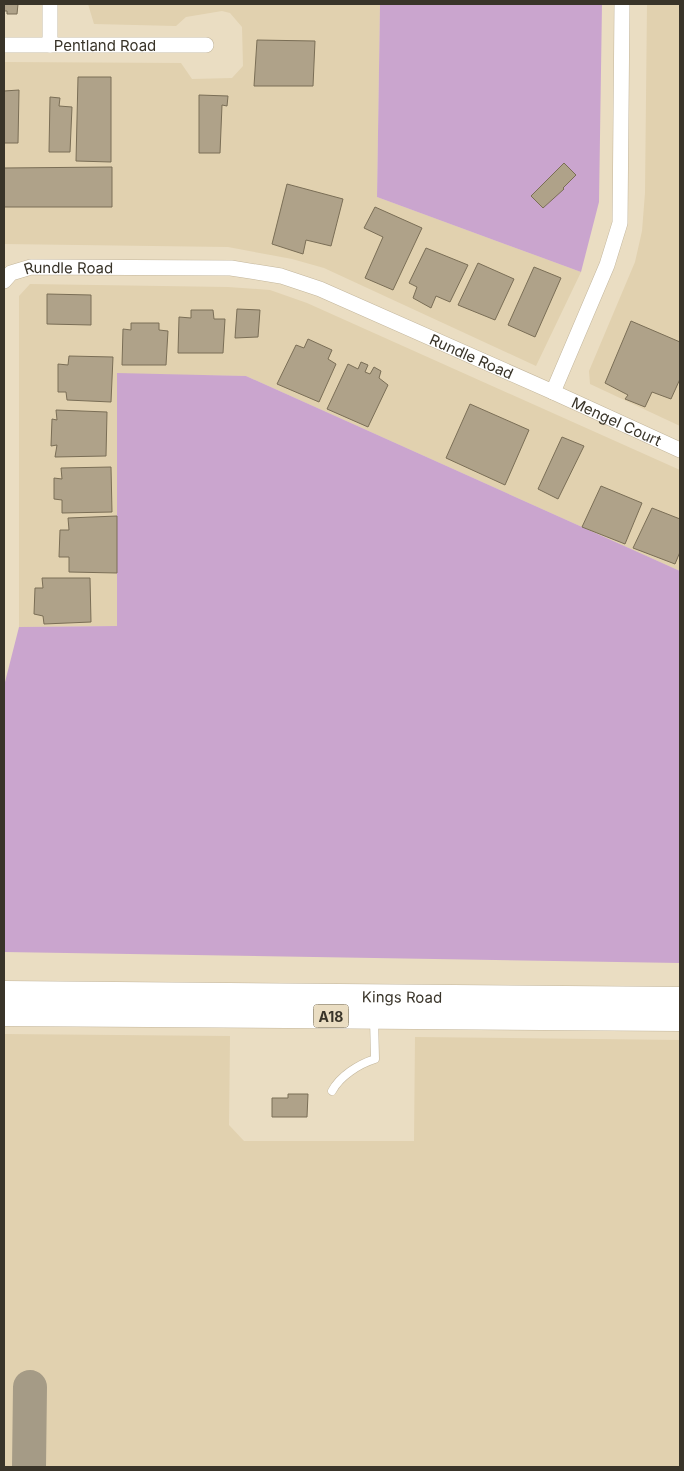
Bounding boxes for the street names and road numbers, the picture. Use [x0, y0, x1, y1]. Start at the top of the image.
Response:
street label: Pentland Road [54, 36, 156, 55]
street label: Rundle Road [21, 257, 113, 278]
street label: Rundle Road [427, 329, 516, 383]
street label: Mengel Court [569, 392, 665, 450]
street label: Kings Road [362, 987, 442, 1006]
road number: A18 [314, 1004, 348, 1028]

